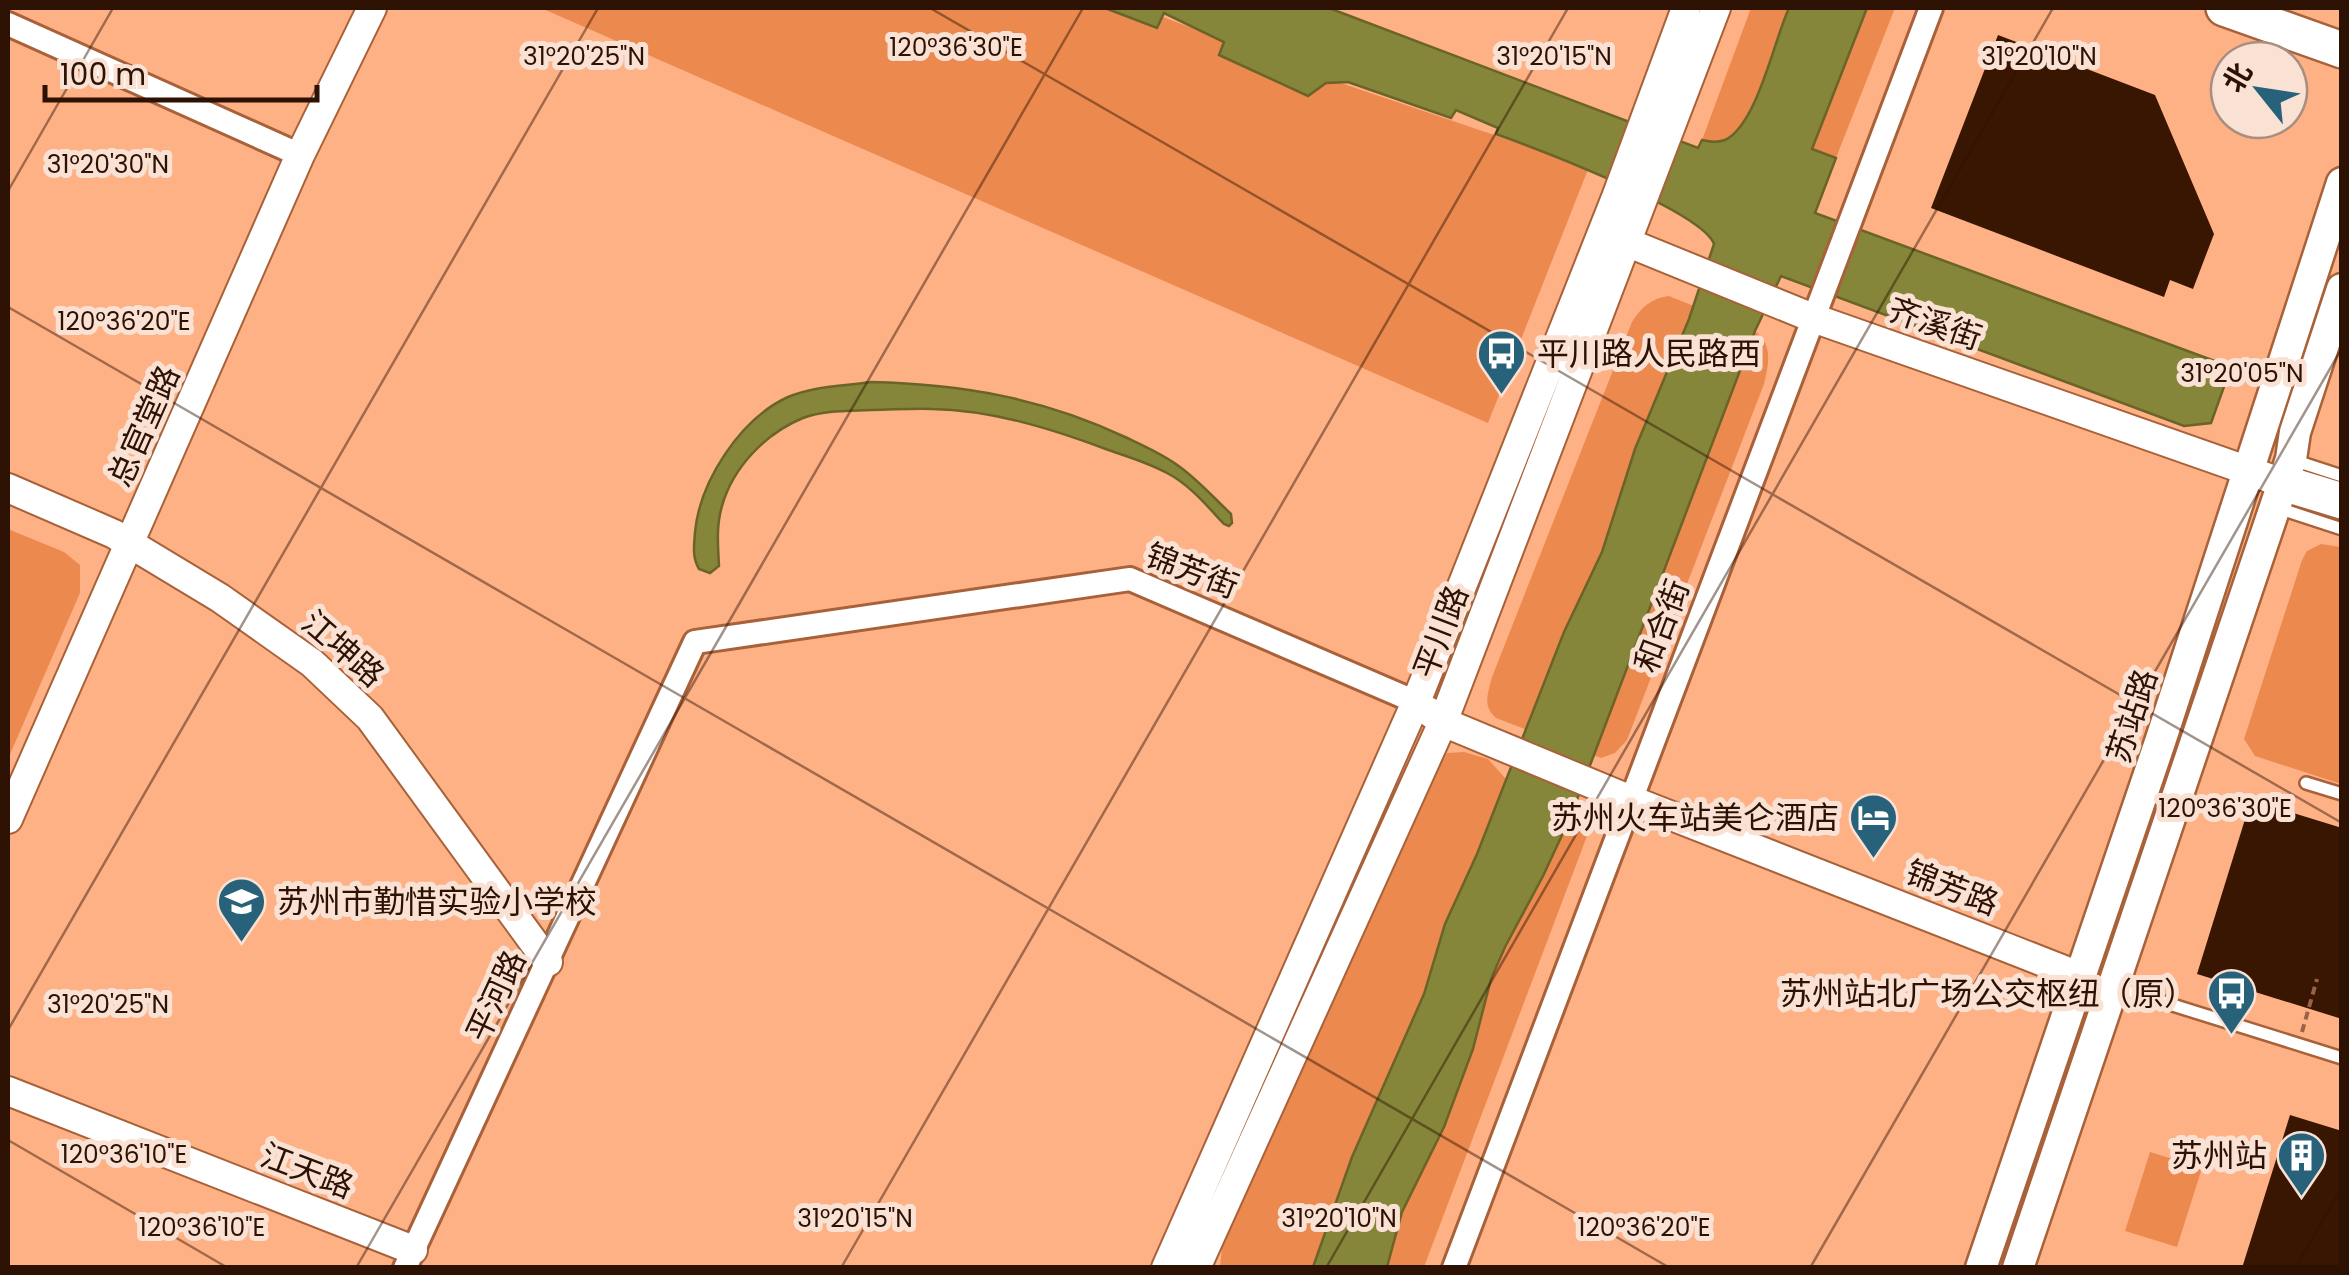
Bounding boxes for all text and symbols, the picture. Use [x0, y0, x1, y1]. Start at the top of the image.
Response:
text: 120°36'30"E [889, 30, 1023, 65]
text: 31°20'25"N [523, 39, 645, 74]
text: 31°20'15"N [1496, 39, 1612, 74]
text: 31°20'10"N [1981, 39, 2097, 74]
scale bar [45, 40, 318, 102]
north arrow [2209, 40, 2309, 140]
text: 100 m [60, 53, 146, 96]
text: 北 [2214, 56, 2262, 100]
text: 31°20'30"N [47, 147, 169, 182]
street label: 齐溪街 [1882, 287, 1988, 360]
text: 120°36'20"E [57, 304, 191, 339]
bus stop icon: 平川路人民路西 [1476, 328, 1528, 396]
place label: 平川路人民路西 [1537, 331, 1761, 376]
text: 31°20'05"N [2180, 356, 2304, 391]
street label: 总官堂路 [97, 358, 190, 493]
street label: 锦芳街 [1139, 532, 1245, 609]
street label: 和合街 [1623, 573, 1700, 679]
street label: 平川路 [1402, 579, 1479, 685]
street label: 江坤路 [292, 600, 394, 697]
street label: 苏站路 [2095, 663, 2168, 768]
text: 120°36'30"E [2158, 791, 2292, 826]
hotel icon: 苏州火车站美仑酒店 [1848, 792, 1900, 860]
place label: 苏州火车站美仑酒店 [1551, 795, 1839, 840]
street label: 锦芳路 [1899, 849, 2005, 926]
school or university icon: 苏州市勤惜实验小学校 [216, 876, 268, 944]
place label: 苏州市勤惜实验小学校 [277, 879, 597, 924]
street label: 平河路 [455, 943, 536, 1049]
bus stop icon: 苏州站北广场公交枢纽（原） [2205, 968, 2257, 1036]
place label: 苏州站北广场公交枢纽（原） [1780, 971, 2196, 1016]
text: 31°20'25"N [47, 987, 169, 1022]
building icon: 苏州站 [2276, 1130, 2328, 1198]
street label: 江天路 [254, 1132, 360, 1209]
place label: 苏州站 [2171, 1133, 2267, 1178]
text: 120°36'10"E [61, 1137, 187, 1172]
text: 31°20'15"N [797, 1201, 913, 1236]
text: 31°20'10"N [1281, 1201, 1397, 1236]
text: 120°36'10"E [139, 1210, 265, 1245]
text: 120°36'20"E [1577, 1210, 1711, 1245]

